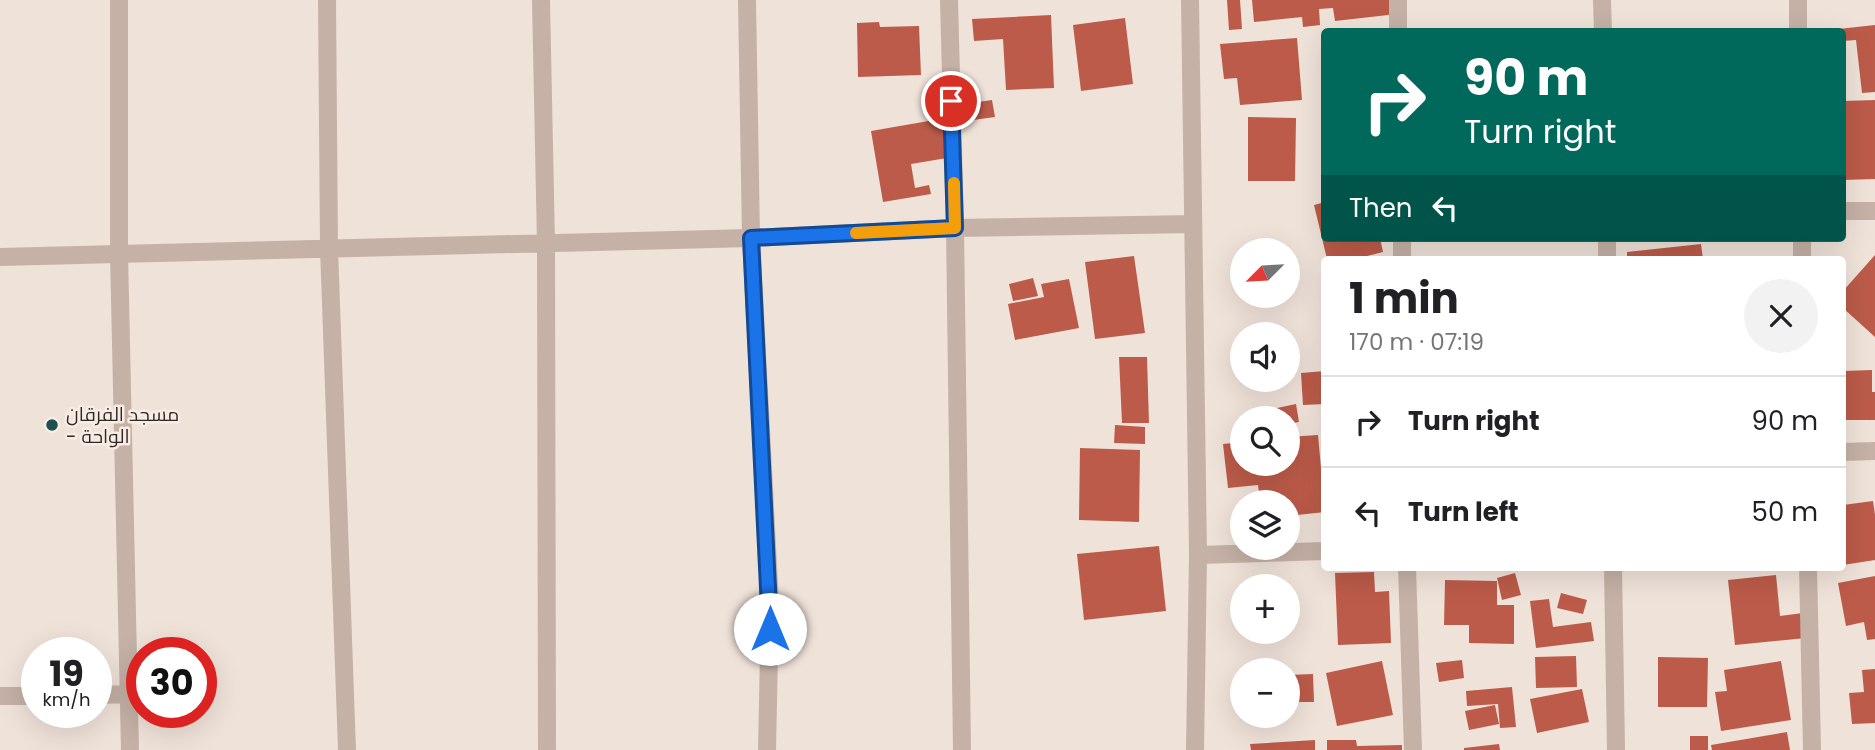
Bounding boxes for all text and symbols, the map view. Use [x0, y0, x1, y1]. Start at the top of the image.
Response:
text: 90 m [1464, 44, 1588, 112]
icon: right [1349, 56, 1440, 147]
pin [921, 71, 981, 131]
icon: arrive [932, 82, 970, 120]
text: Turn right [1464, 109, 1616, 154]
icon: left [1426, 189, 1464, 227]
text: Then [1349, 190, 1412, 226]
north arrow [1230, 238, 1300, 308]
map controls [1230, 238, 1300, 728]
text: 1 min [1349, 269, 1459, 328]
button: close [1744, 279, 1818, 353]
button: sound [1230, 322, 1300, 392]
text: 170 m · 07:19 [1349, 326, 1484, 358]
place label: مسجد الفرقان - الواحة [66, 401, 179, 450]
icon: right [1349, 403, 1387, 441]
text: Turn right [1408, 403, 1540, 439]
text: 90 m [1752, 403, 1818, 439]
button: search [1230, 406, 1300, 476]
marker: مسجد الفرقان - الواحة [44, 417, 60, 433]
button: layers [1230, 490, 1300, 560]
icon: left [1349, 494, 1387, 532]
text: Turn left [1408, 494, 1519, 530]
text: 50 m [1752, 494, 1818, 530]
button: + [1230, 574, 1300, 644]
position arrow [733, 592, 807, 666]
speed limit sign: 30 [126, 637, 217, 728]
text: 19 [49, 649, 84, 698]
button: − [1230, 658, 1300, 728]
text: km/h [43, 687, 90, 712]

